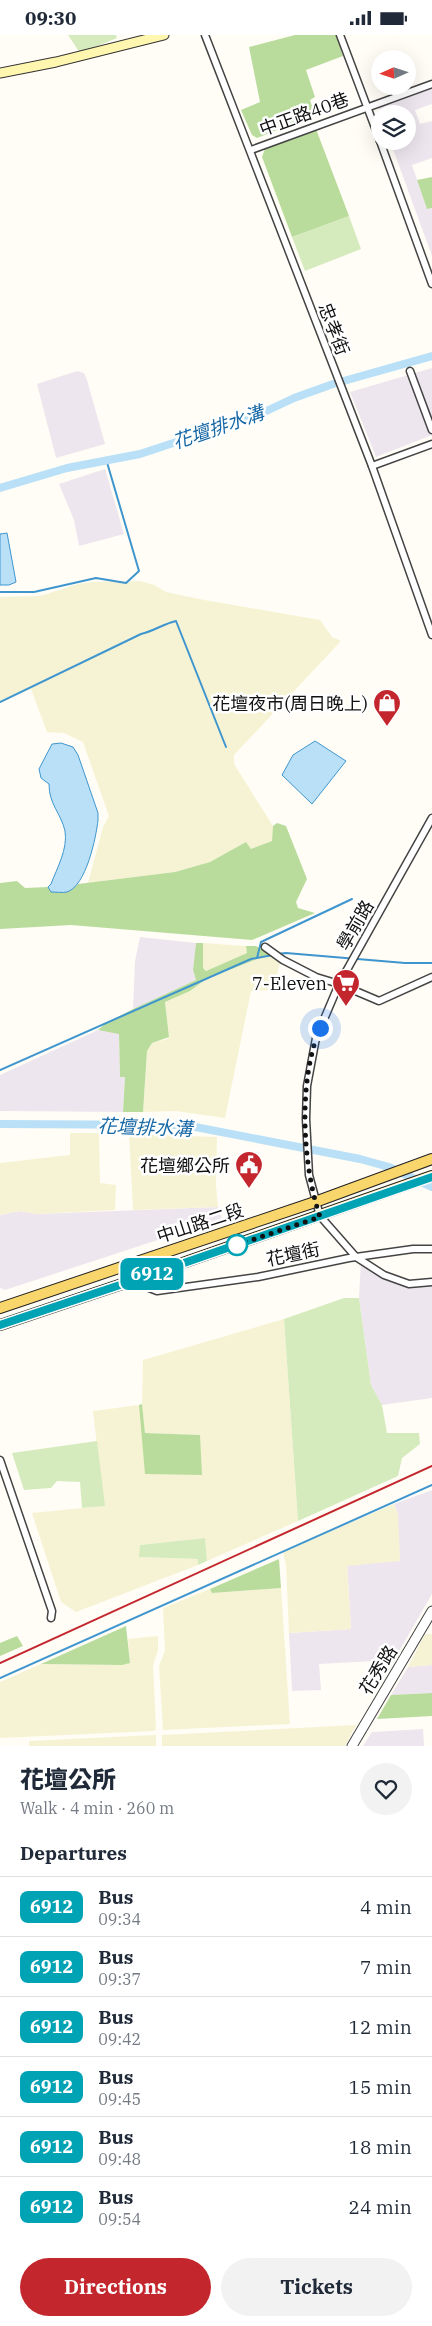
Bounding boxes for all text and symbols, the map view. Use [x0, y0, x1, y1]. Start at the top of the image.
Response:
text: 09:30 [25, 6, 76, 30]
north arrow [371, 50, 416, 95]
map controls [371, 50, 416, 150]
street label: 中正路40巷 [256, 87, 352, 141]
button: layers [371, 105, 416, 150]
street label: 忠孝街 [314, 300, 354, 358]
water label: 花壇排水溝 [169, 399, 270, 454]
shop icon: 花壇夜市(周日晚上) [372, 688, 402, 727]
place label: 花壇夜市(周日晚上) [212, 692, 368, 715]
street label: 學前路 [332, 896, 378, 954]
supermarket icon: 7-Eleven [331, 968, 361, 1007]
place label: 7-Eleven [252, 972, 327, 995]
your location [308, 1016, 333, 1041]
water label: 花壇排水溝 [97, 1113, 196, 1141]
public building icon: 花壇鄉公所 [234, 1150, 264, 1189]
place label: 花壇鄉公所 [140, 1154, 230, 1177]
street label: 中山路二段 [154, 1198, 246, 1248]
unlabelled marker [226, 1234, 248, 1256]
street label: 花壇街 [264, 1237, 322, 1271]
line badge: 6912 [117, 1258, 187, 1290]
text: 6912 [130, 1262, 174, 1285]
street label: 花秀路 [354, 1641, 402, 1699]
text: 花壇公所 [20, 1763, 116, 1795]
button: heart [360, 1763, 412, 1815]
text: Walk · 4 min · 260 m [20, 1798, 174, 1818]
text: Departures [20, 1841, 127, 1865]
text: Bus [98, 1885, 133, 1909]
text: 6912 [30, 1895, 73, 1918]
text: 4 min [360, 1895, 412, 1919]
text: 09:34 [98, 1909, 141, 1929]
text: Bus [98, 1945, 133, 1969]
text: 6912 [30, 1955, 73, 1978]
text: 7 min [360, 1955, 412, 1979]
text: 09:37 [98, 1969, 141, 1989]
text: Bus [98, 2005, 133, 2029]
text: 6912 [30, 2015, 73, 2038]
text: 12 min [349, 2015, 412, 2039]
text: 09:42 [98, 2029, 141, 2049]
text: Bus [98, 2065, 133, 2089]
text: 6912 [30, 2075, 73, 2098]
text: 15 min [349, 2075, 412, 2099]
text: 09:45 [98, 2089, 141, 2109]
text: Bus [98, 2125, 133, 2149]
text: 6912 [30, 2135, 73, 2158]
text: 18 min [349, 2135, 412, 2159]
text: 09:48 [98, 2149, 141, 2169]
text: Bus [98, 2185, 133, 2209]
text: 6912 [30, 2195, 73, 2218]
text: 24 min [349, 2195, 412, 2219]
text: 09:54 [98, 2209, 141, 2229]
button: Directions [20, 2258, 211, 2316]
button: Tickets [221, 2258, 412, 2316]

